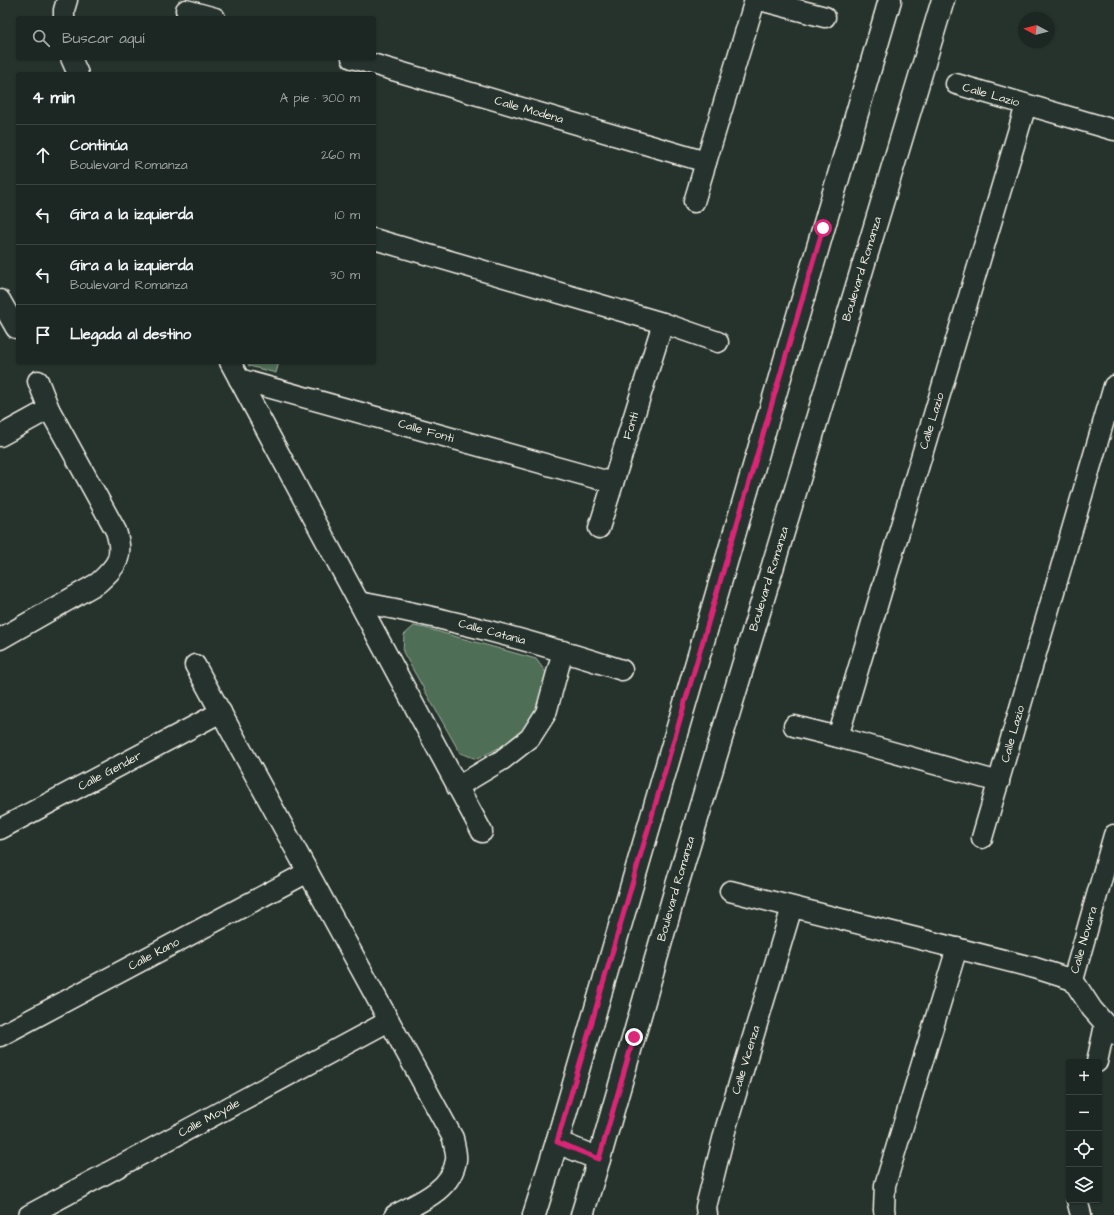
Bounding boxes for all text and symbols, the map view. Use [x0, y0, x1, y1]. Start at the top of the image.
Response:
north arrow [1018, 12, 1054, 48]
search box [16, 16, 376, 60]
icon: search [30, 27, 52, 49]
text: Buscar aquí [62, 28, 144, 49]
street label: Calle Lazio [960, 79, 1022, 111]
text: 4 min [32, 86, 75, 110]
text: A pie · 300 m [280, 89, 360, 107]
street label: Calle Modena [492, 92, 566, 128]
text: Continúa [70, 135, 128, 156]
icon: ahead [32, 144, 54, 166]
text: 260 m [321, 146, 360, 164]
text: Boulevard Romanza [70, 156, 188, 174]
icon: left [32, 204, 54, 226]
text: Gira a la izquierda [70, 204, 193, 225]
text: 10 m [335, 206, 360, 224]
street label: Boulevard Romanza [838, 215, 886, 323]
route start [814, 219, 832, 237]
text: Gira a la izquierda [70, 255, 193, 276]
icon: left [32, 264, 54, 286]
text: 30 m [330, 266, 360, 284]
text: Boulevard Romanza [70, 276, 188, 294]
icon: arrive [32, 324, 54, 346]
text: Llegada al destino [70, 324, 191, 345]
street label: Calle Lazio [915, 390, 949, 452]
street label: Fonti [619, 410, 643, 442]
street label: Calle Fonti [396, 415, 456, 447]
street label: Boulevard Romanza [745, 525, 793, 633]
street label: Calle Catania [456, 615, 528, 649]
street label: Calle Lazio [997, 703, 1029, 765]
street label: Calle Gender [75, 747, 145, 795]
street label: Boulevard Romanza [653, 835, 699, 943]
street label: Calle Novara [1066, 904, 1102, 976]
street label: Calle Kano [125, 933, 183, 975]
street label: Calle Vicenza [727, 1023, 765, 1097]
route end [625, 1028, 643, 1046]
map controls [1066, 1059, 1102, 1203]
button: + [1066, 1059, 1102, 1095]
street label: Calle Moyale [175, 1094, 244, 1142]
button: − [1066, 1095, 1102, 1131]
button: locate [1066, 1131, 1102, 1167]
button: layers [1066, 1167, 1102, 1203]

